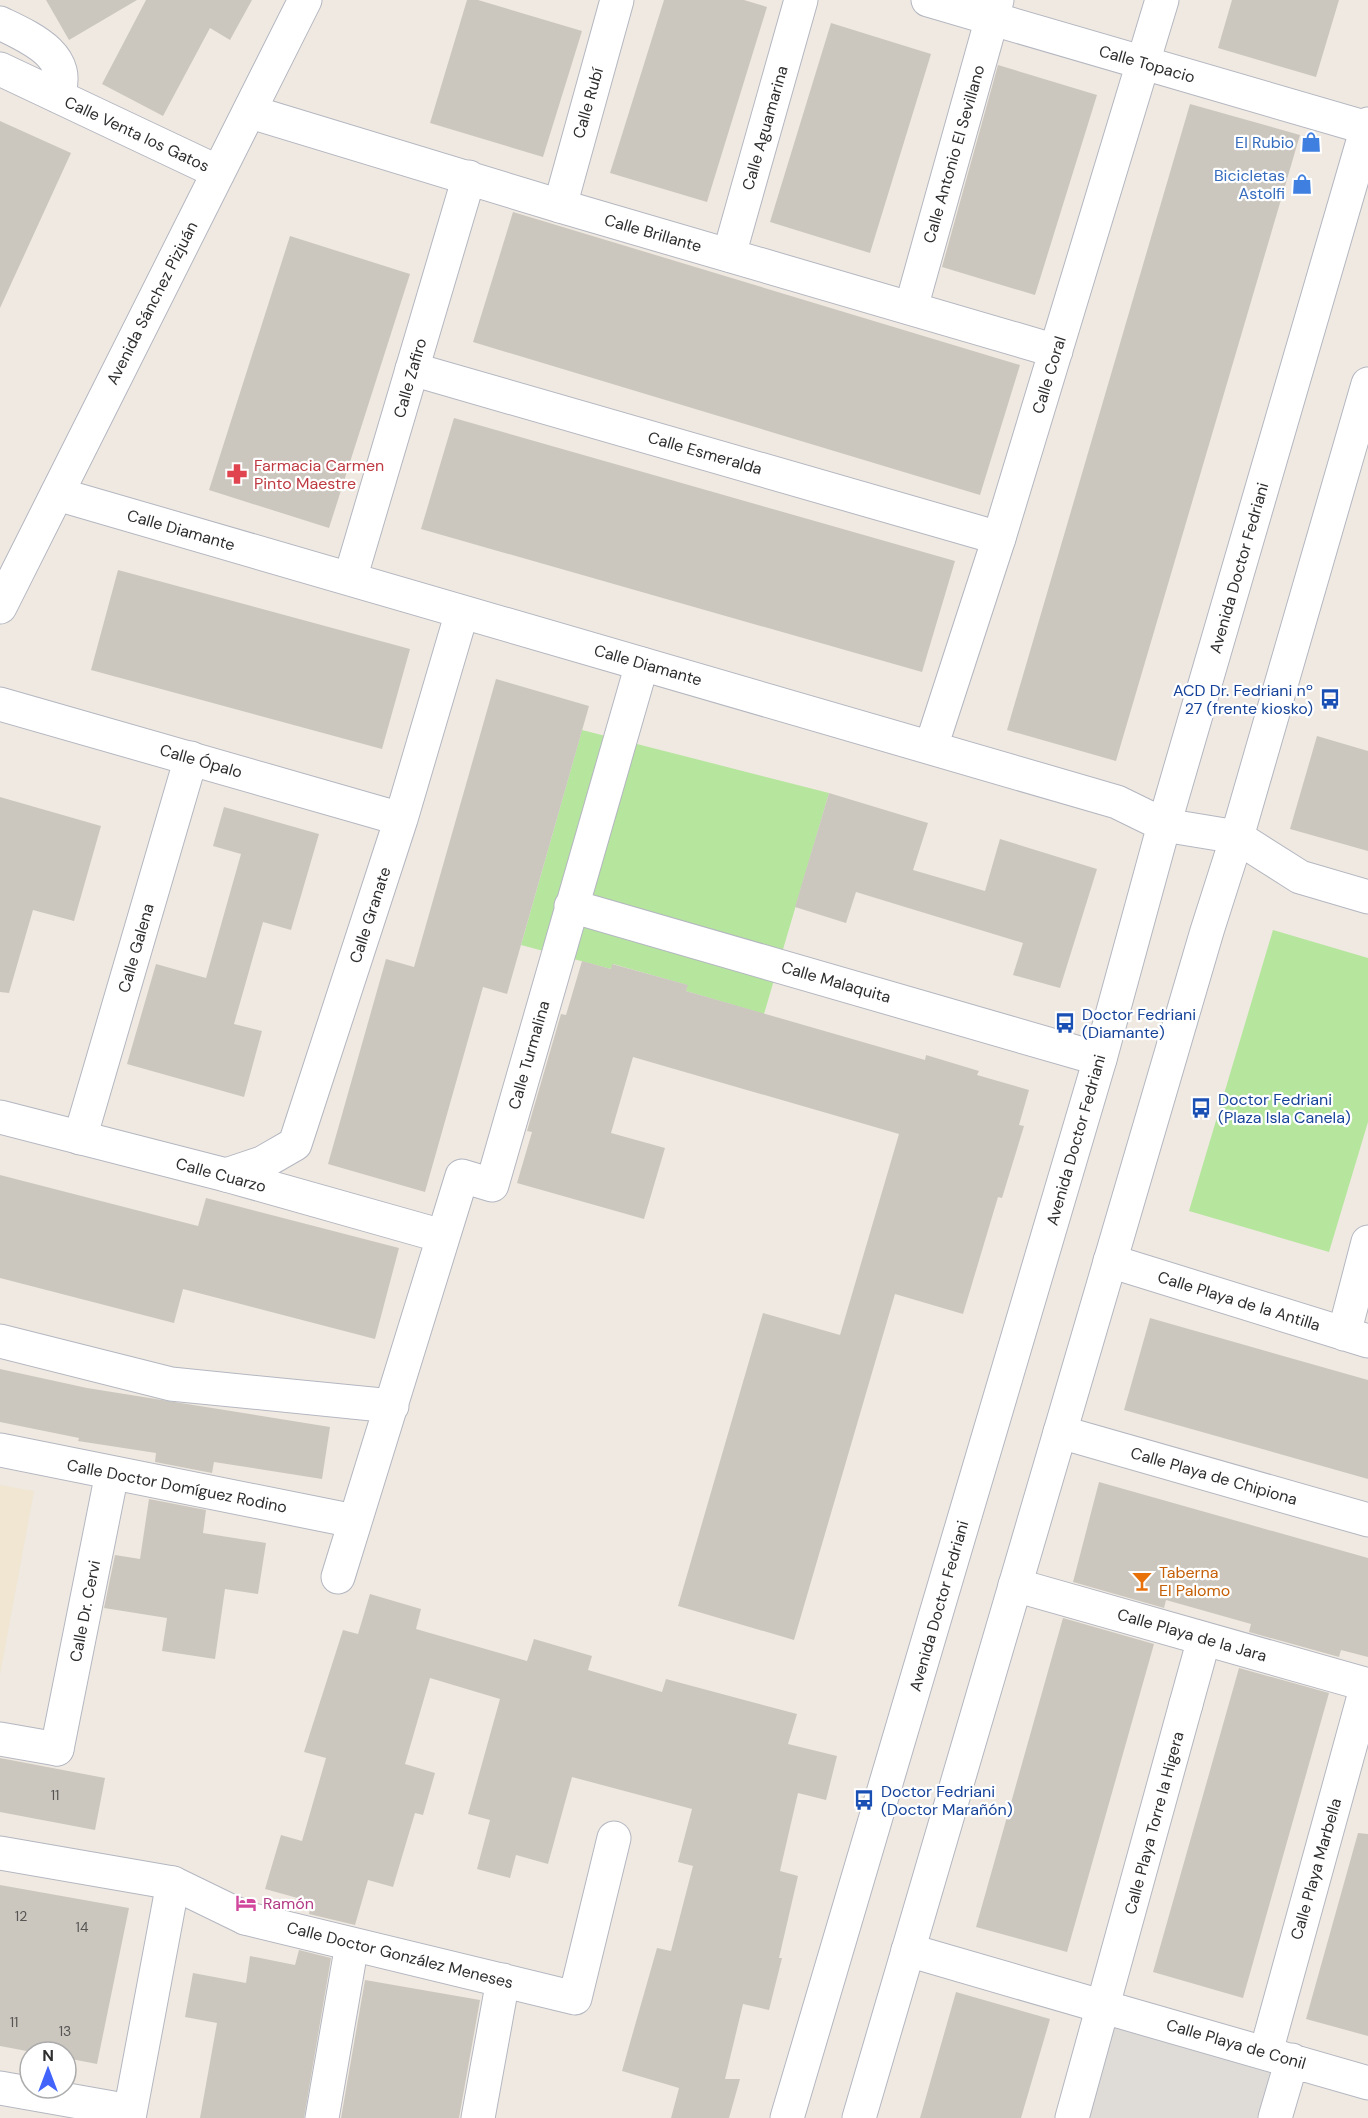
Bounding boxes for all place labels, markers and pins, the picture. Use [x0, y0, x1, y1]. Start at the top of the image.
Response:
shop icon: El Rubio [1299, 130, 1323, 154]
place label: El Rubio [1235, 132, 1294, 153]
place label: Bicicletas Astolfi [1214, 165, 1285, 204]
shop icon: Bicicletas Astolfi [1290, 172, 1314, 196]
place label: Farmacia Carmen Pinto Maestre [254, 455, 384, 494]
pharmacy icon: Farmacia Carmen Pinto Maestre [225, 462, 249, 486]
place label: ACD Dr. Fedriani nº 27 (frente kiosko) [1173, 680, 1313, 719]
bus stop icon: ACD Dr. Fedriani nº 27 (frente kiosko) [1318, 687, 1342, 711]
place label: Doctor Fedriani (Diamante) [1082, 1004, 1196, 1043]
bus stop icon: Doctor Fedriani (Diamante) [1053, 1011, 1077, 1035]
place label: Doctor Fedriani (Plaza Isla Canela) [1218, 1089, 1351, 1128]
bus stop icon: Doctor Fedriani (Plaza Isla Canela) [1189, 1096, 1213, 1120]
place label: Taberna El Palomo [1159, 1562, 1230, 1601]
bar icon: Taberna El Palomo [1130, 1569, 1154, 1593]
place label: Doctor Fedriani (Doctor Marañón) [881, 1781, 1013, 1820]
bus stop icon: Doctor Fedriani (Doctor Marañón) [852, 1788, 876, 1812]
hotel icon: Ramón [234, 1891, 258, 1915]
place label: Ramón [263, 1893, 314, 1914]

